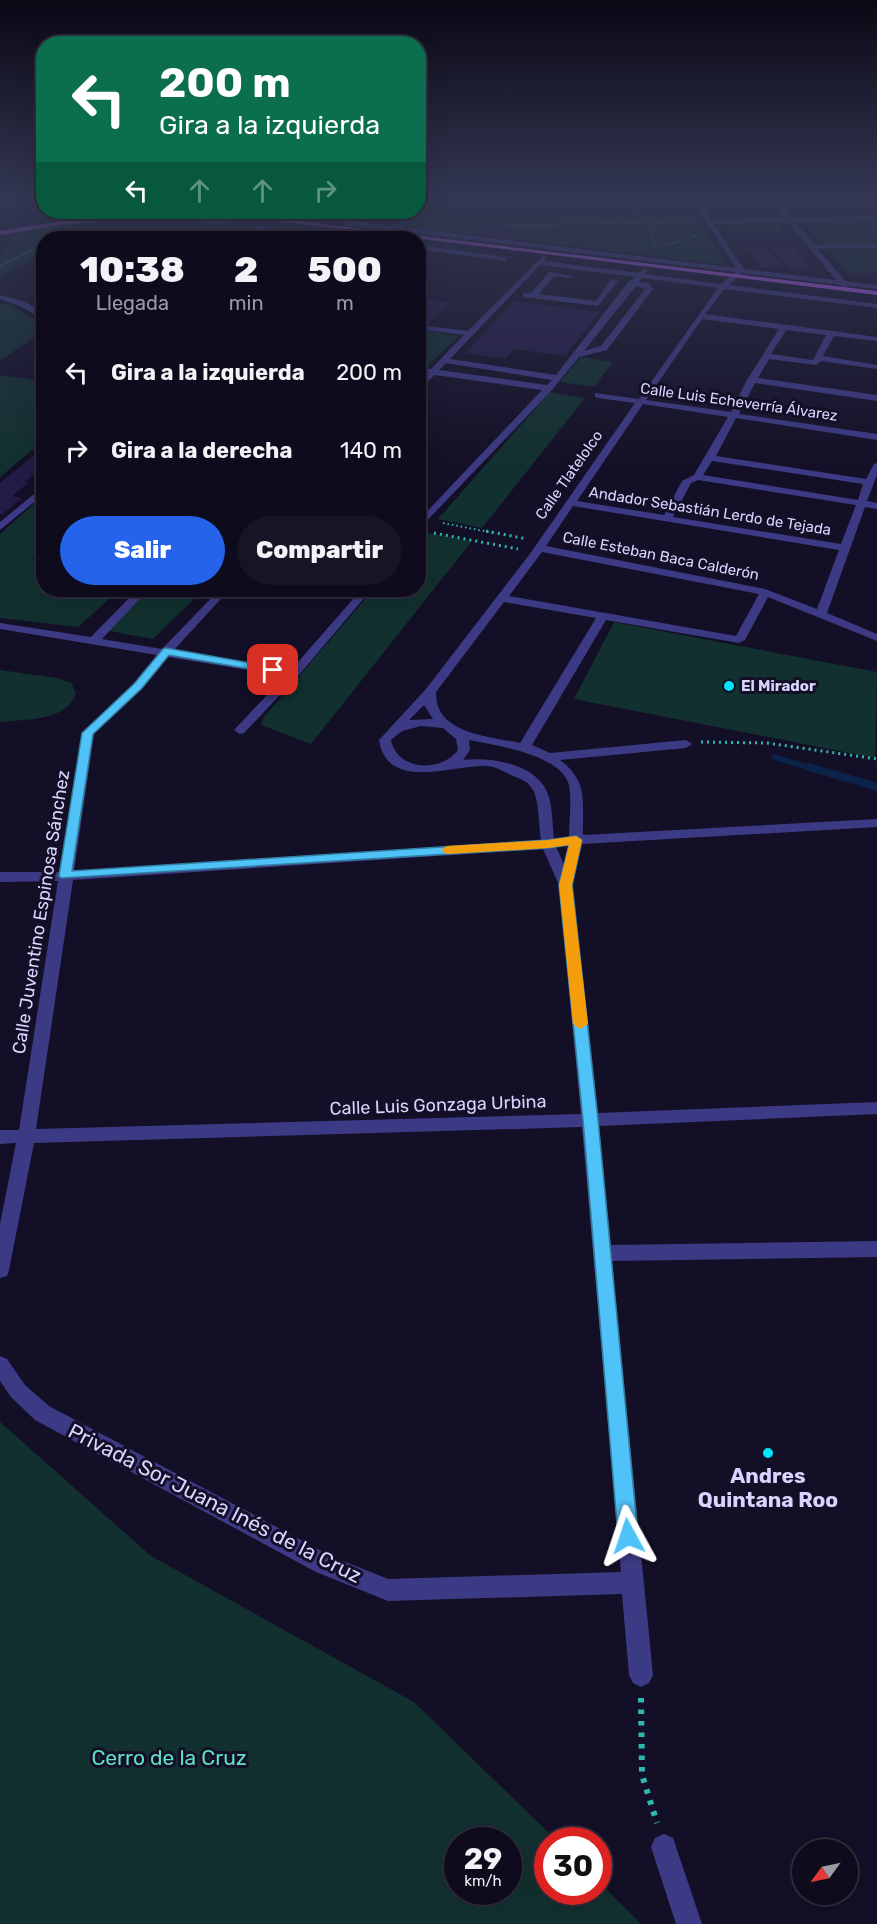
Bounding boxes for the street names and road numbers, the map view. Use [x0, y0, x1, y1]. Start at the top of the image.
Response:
street label: Calle Luis Echeverría Álvarez [639, 379, 839, 425]
street label: Calle Tlatelolco [532, 427, 606, 523]
street label: Andador Sebastián Lerdo de Tejada [588, 483, 832, 539]
street label: Calle Esteban Baca Calderón [561, 528, 761, 584]
street label: Calle Juventino Espinosa Sánchez [8, 769, 74, 1055]
street label: Calle Luis Gonzaga Urbina [329, 1090, 547, 1120]
street label: Privada Sor Juana Inés de la Cruz [64, 1418, 366, 1588]

